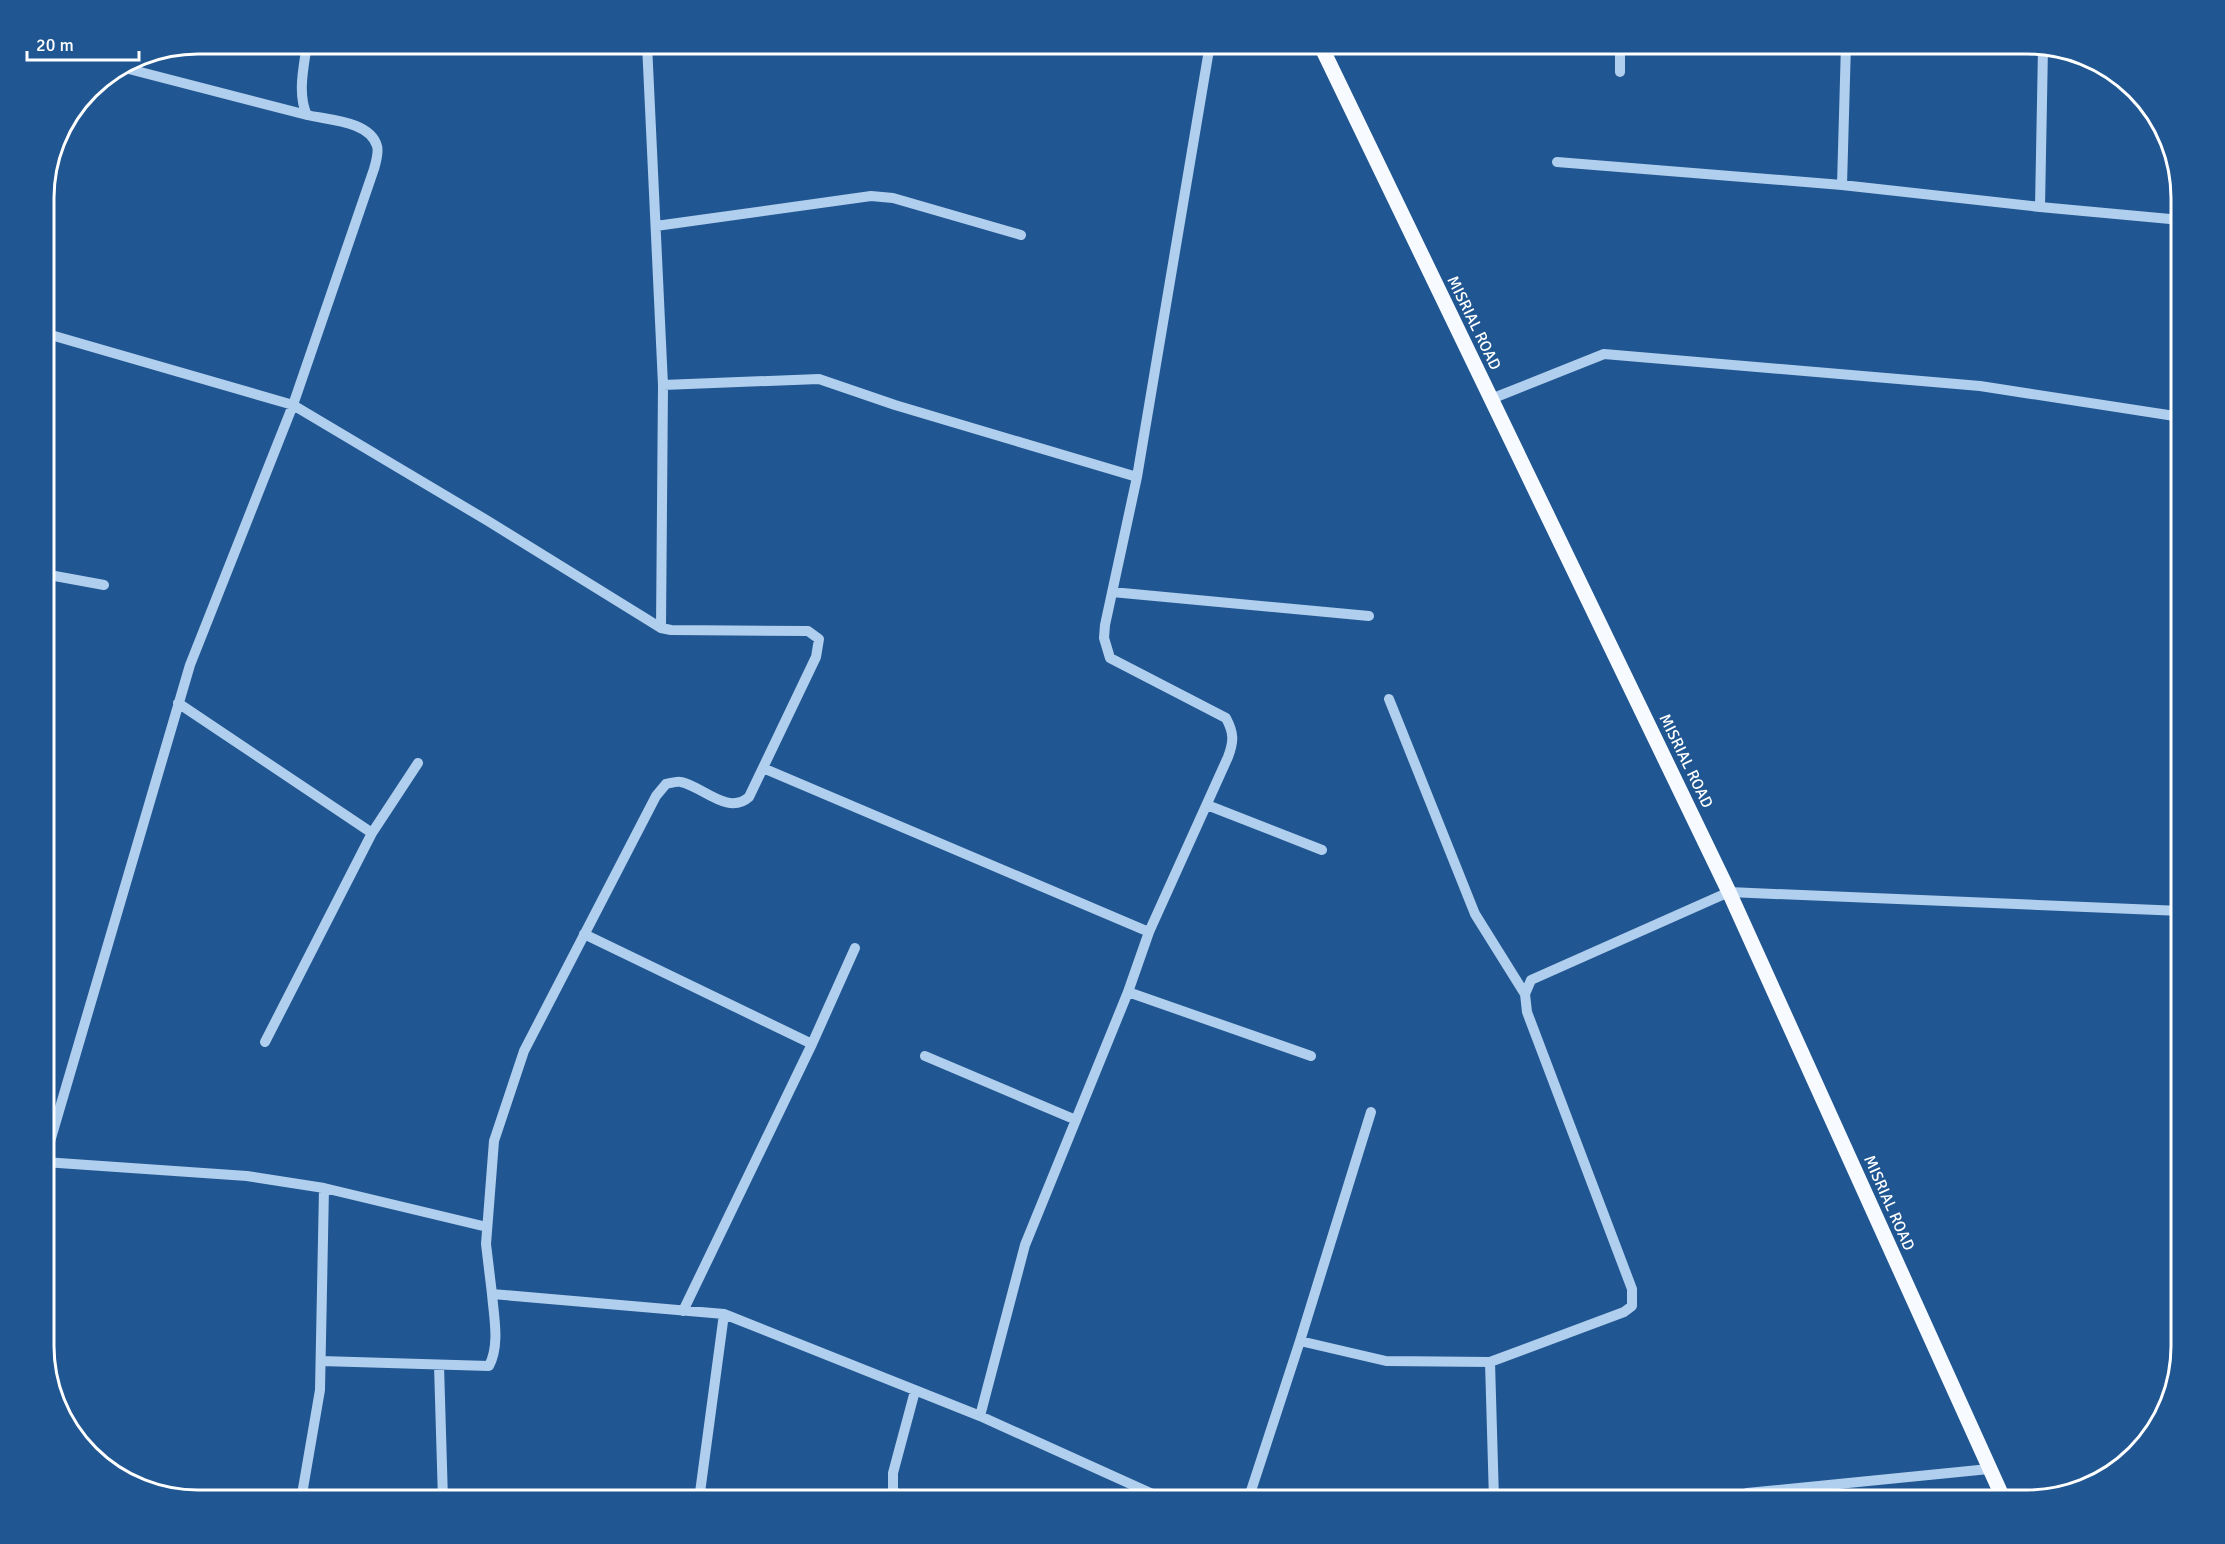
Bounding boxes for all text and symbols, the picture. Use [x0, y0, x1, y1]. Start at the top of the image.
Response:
scale bar [27, 24, 140, 62]
text: 20 m [36, 34, 74, 56]
street label: MISRIAL ROAD [1443, 273, 1505, 373]
street label: MISRIAL ROAD [1655, 711, 1717, 811]
street label: MISRIAL ROAD [1859, 1152, 1919, 1254]

